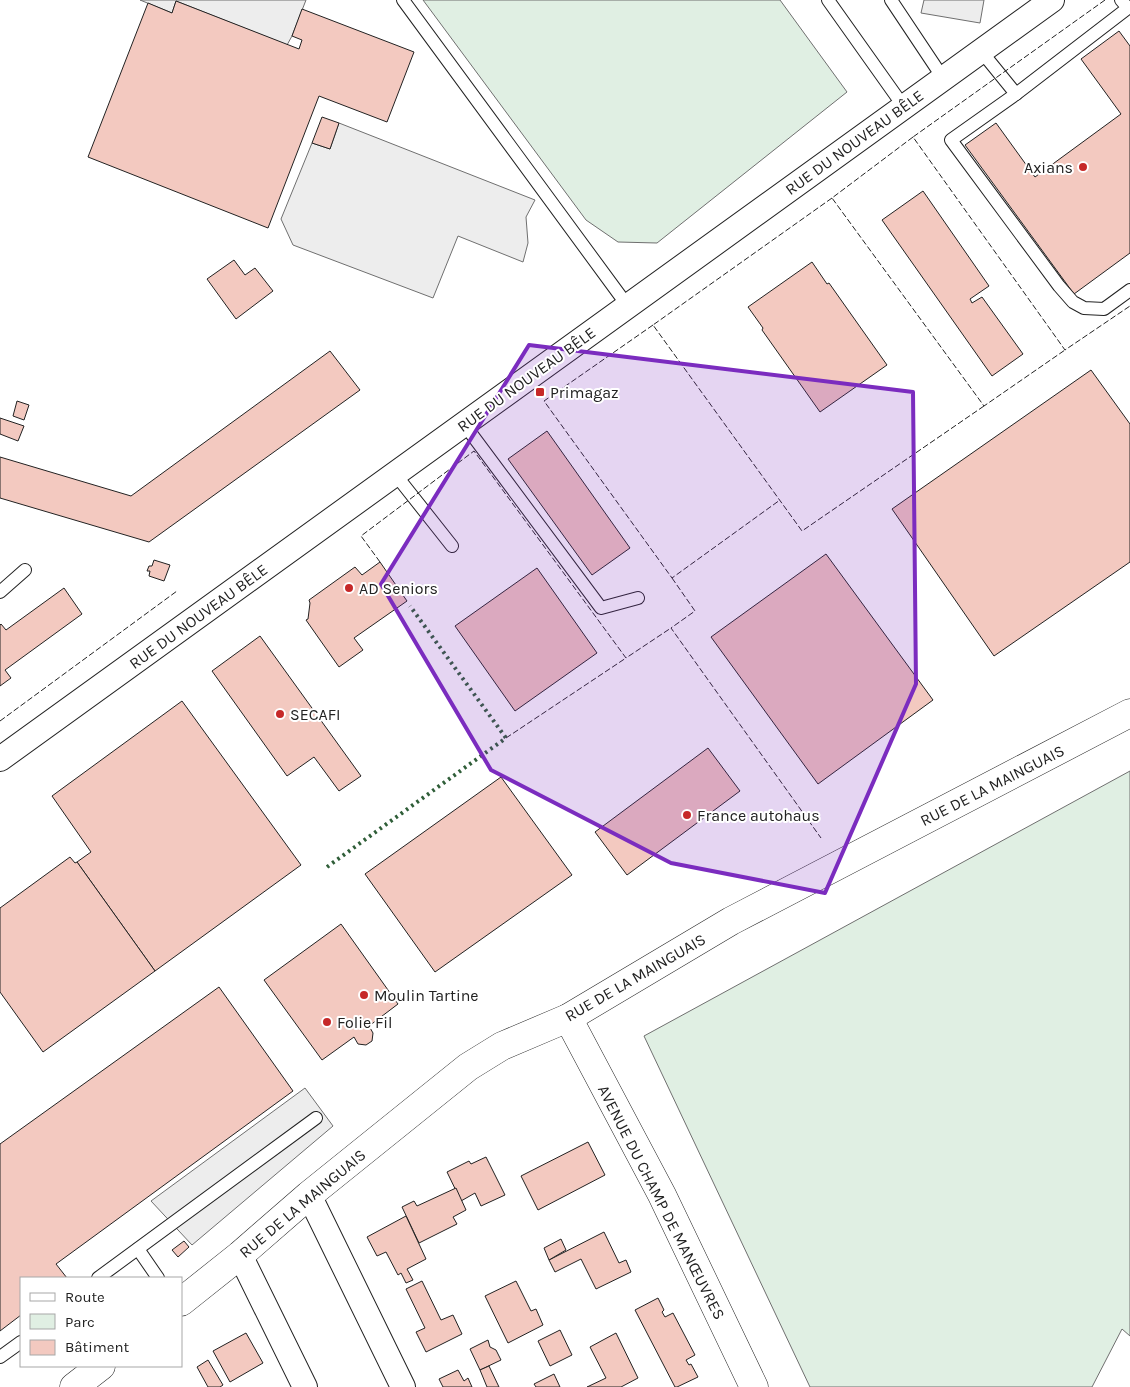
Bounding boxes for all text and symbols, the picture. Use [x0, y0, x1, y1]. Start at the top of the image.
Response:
street label: RUE DU NOUVEAU BÊLE [781, 86, 927, 199]
place label: Axians [1024, 158, 1073, 177]
marker: Axians [1077, 161, 1089, 173]
street label: RUE DU NOUVEAU BÊLE [453, 323, 599, 436]
place label: Primagaz [550, 383, 619, 402]
marker: Primagaz [534, 386, 546, 398]
street label: RUE DU NOUVEAU BÊLE [125, 560, 271, 673]
place label: AD Seniors [359, 579, 438, 598]
marker: AD Seniors [343, 582, 355, 594]
place label: SECAFI [290, 705, 341, 724]
marker: SECAFI [274, 708, 286, 720]
street label: RUE DE LA MAINGUAIS [917, 741, 1067, 830]
place label: France autohaus [697, 806, 820, 825]
marker: France autohaus [681, 809, 693, 821]
street label: RUE DE LA MAINGUAIS [562, 929, 709, 1025]
place label: Moulin Tartine [374, 986, 479, 1005]
marker: Moulin Tartine [358, 989, 370, 1001]
place label: Folie Fil [337, 1013, 393, 1032]
marker: Folie Fil [321, 1016, 333, 1028]
street label: AVENUE DU CHAMP DE MANŒUVRES [594, 1082, 729, 1323]
street label: RUE DE LA MAINGUAIS [235, 1145, 369, 1262]
legend [20, 1277, 182, 1367]
text: Route [65, 1288, 105, 1306]
text: Parc [65, 1313, 95, 1331]
text: Bâtiment [65, 1338, 129, 1356]

